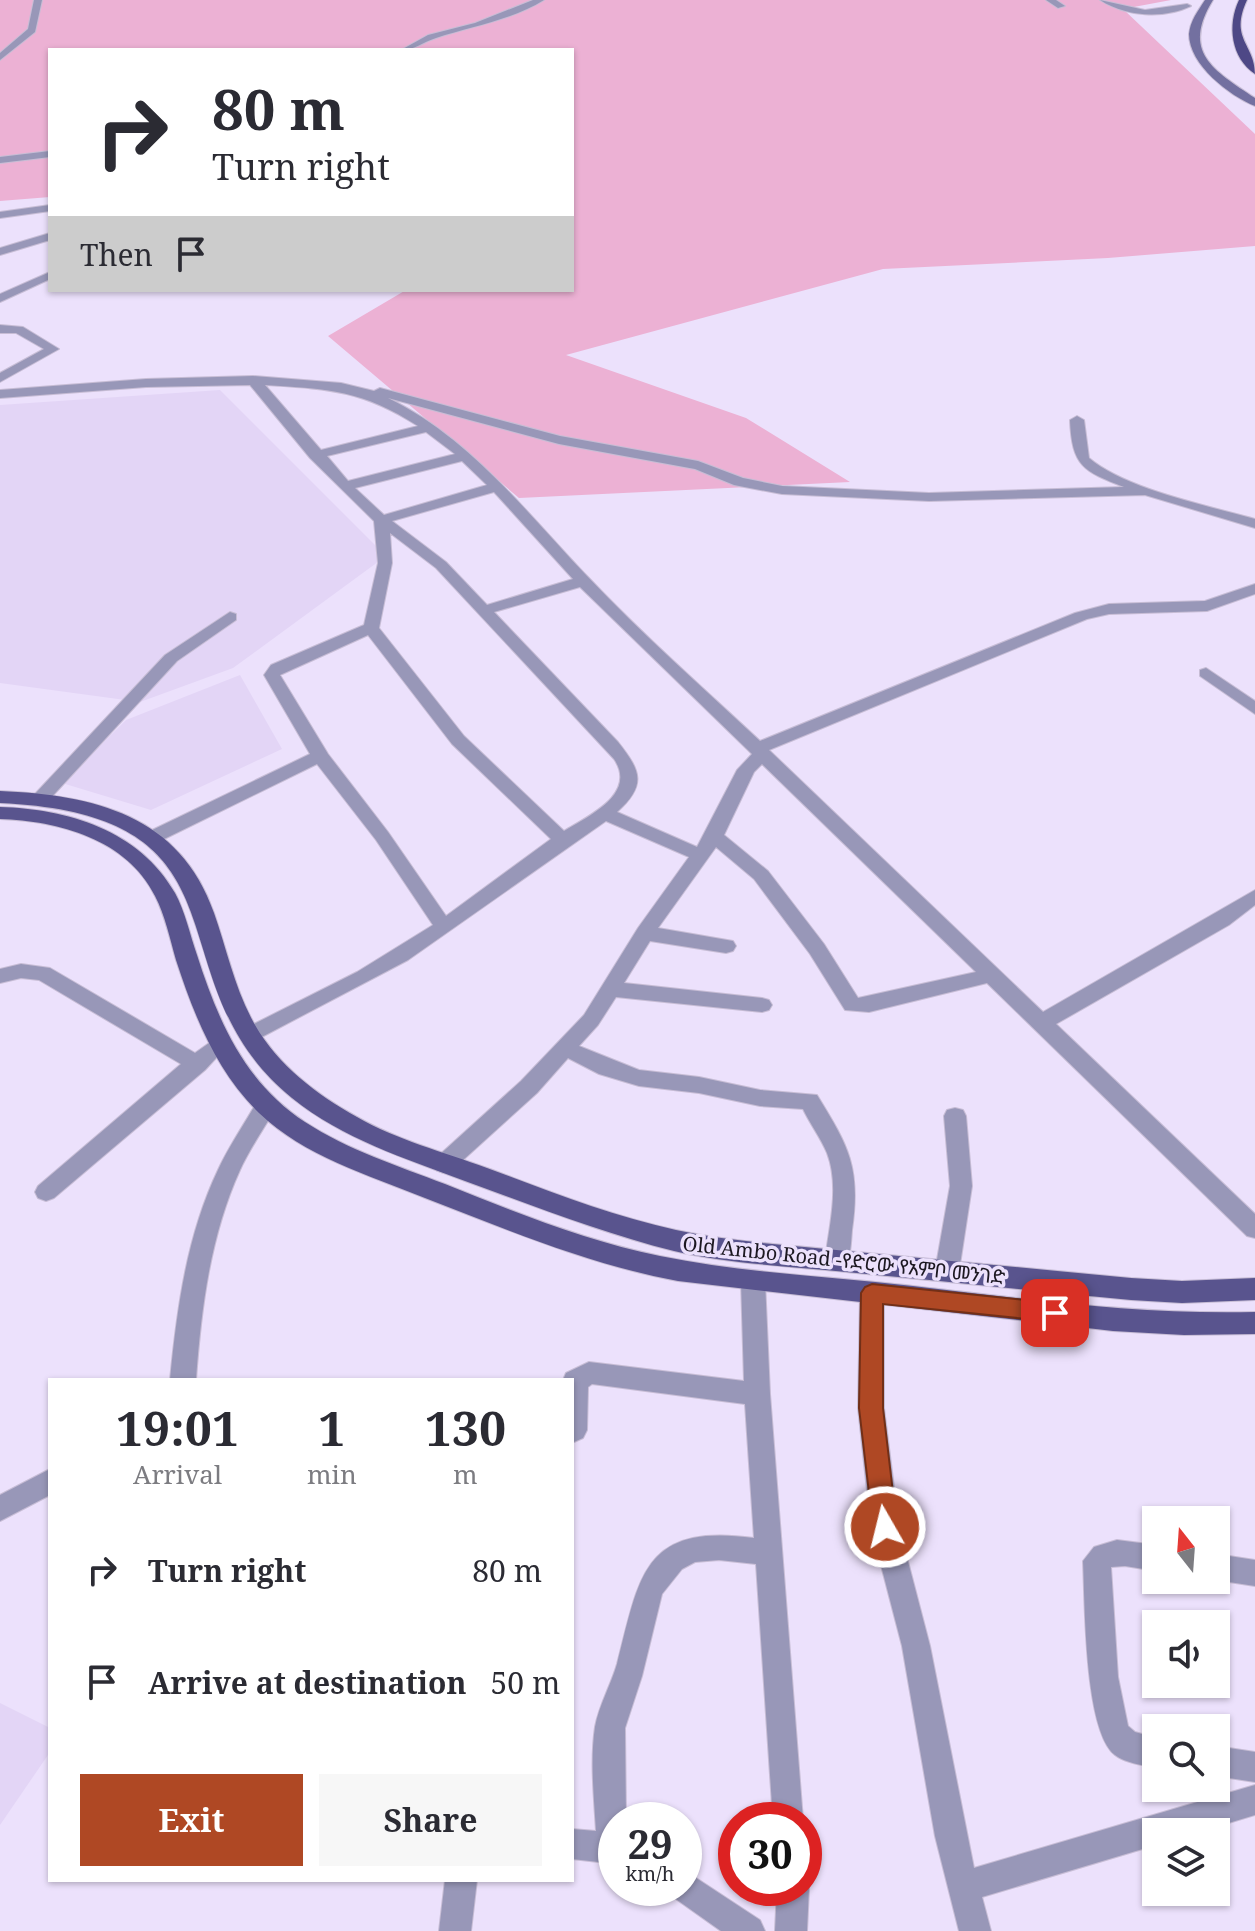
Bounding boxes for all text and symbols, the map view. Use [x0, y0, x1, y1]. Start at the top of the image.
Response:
text: 80 m [212, 70, 345, 146]
icon: right [80, 80, 184, 184]
text: Turn right [212, 142, 390, 191]
icon: arrive [169, 232, 213, 276]
text: Then [80, 234, 153, 275]
street label: Old Ambo Road -የድሮው የአምቦ መንገድ [681, 1230, 1007, 1290]
pin [1021, 1279, 1089, 1347]
icon: arrive [1033, 1291, 1077, 1335]
text: 19:01 [116, 1395, 239, 1460]
text: 1 [318, 1395, 345, 1460]
text: 130 [425, 1395, 506, 1460]
text: Arrival [133, 1456, 222, 1492]
text: min [307, 1456, 357, 1492]
text: m [453, 1456, 478, 1492]
position arrow [843, 1485, 927, 1569]
north arrow [1142, 1506, 1230, 1594]
map controls [1142, 1506, 1230, 1906]
icon: right [80, 1548, 124, 1592]
text: Turn right [148, 1550, 306, 1591]
text: 80 m [472, 1550, 542, 1591]
button: sound [1142, 1610, 1230, 1698]
icon: arrive [80, 1660, 124, 1704]
text: Arrive at destination [148, 1662, 467, 1703]
text: 50 m [491, 1662, 560, 1703]
button: search [1142, 1714, 1230, 1802]
button: Exit [80, 1774, 303, 1866]
button: Share [319, 1774, 542, 1866]
speed limit sign: 30 [718, 1802, 822, 1906]
text: 29 [627, 1816, 673, 1871]
button: layers [1142, 1818, 1230, 1906]
text: km/h [625, 1860, 675, 1887]

